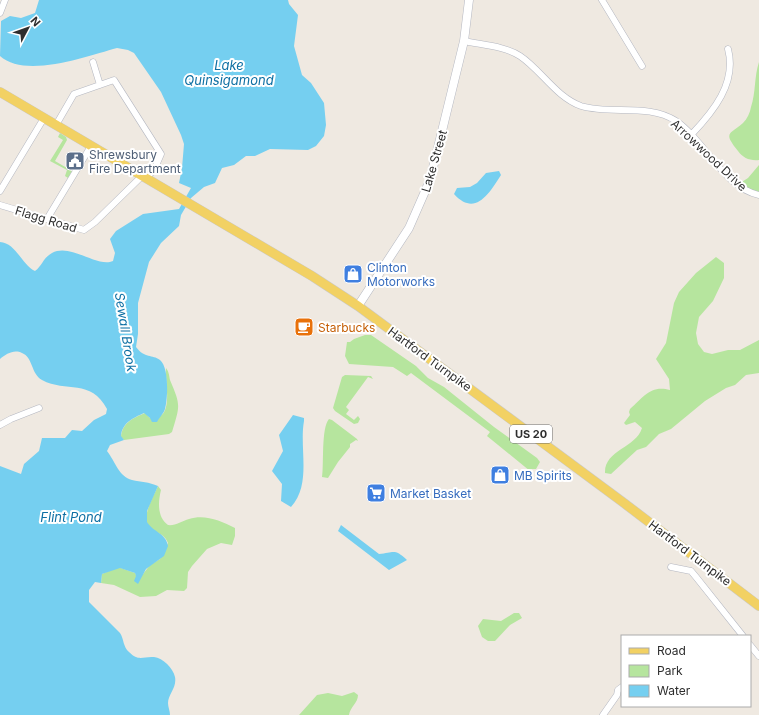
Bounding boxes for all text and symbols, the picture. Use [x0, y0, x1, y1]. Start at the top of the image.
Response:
north arrow [8, 8, 48, 48]
text: N [28, 14, 44, 29]
water label: Lake Quinsigamond [184, 57, 274, 88]
street label: Arrowwood Drive [668, 116, 750, 194]
street label: Lake Street [418, 128, 450, 194]
place label: Shrewsbury Fire Department [89, 147, 181, 176]
public building icon: Shrewsbury Fire Department [64, 150, 86, 172]
street label: Flagg Road [13, 203, 79, 235]
place label: Clinton Motorworks [367, 260, 435, 289]
shop icon: Clinton Motorworks [342, 263, 364, 285]
water label: Sewall Brook [112, 291, 140, 374]
cafe icon: Starbucks [293, 316, 315, 338]
place label: Starbucks [318, 320, 375, 335]
street label: Hartford Turnpike [385, 324, 475, 394]
road number: US 20 [510, 425, 552, 443]
shop icon: MB Spirits [489, 464, 511, 486]
place label: MB Spirits [514, 468, 572, 483]
supermarket icon: Market Basket [365, 482, 387, 504]
place label: Market Basket [390, 486, 471, 501]
water label: Flint Pond [40, 509, 102, 525]
street label: Hartford Turnpike [646, 517, 734, 589]
legend [621, 635, 751, 707]
text: Road [657, 643, 686, 658]
text: Park [657, 663, 683, 678]
text: Water [657, 683, 691, 698]

